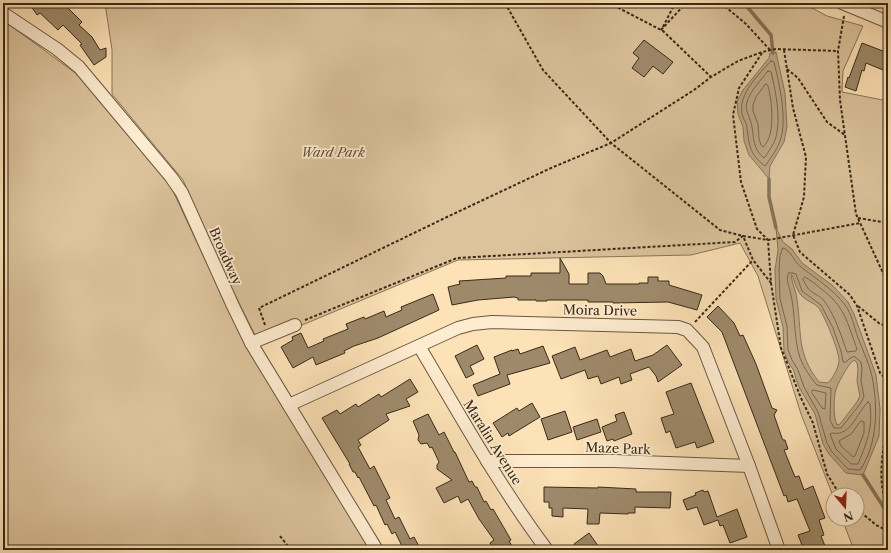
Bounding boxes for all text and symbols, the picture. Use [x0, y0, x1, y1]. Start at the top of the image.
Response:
park label: Ward Park [301, 144, 365, 160]
street label: Broadway [206, 225, 246, 288]
street label: Moira Drive [563, 301, 637, 319]
street label: Maralin Avenue [460, 397, 526, 487]
street label: Maze Park [585, 439, 652, 457]
north arrow [825, 487, 865, 527]
text: N [841, 508, 855, 525]

